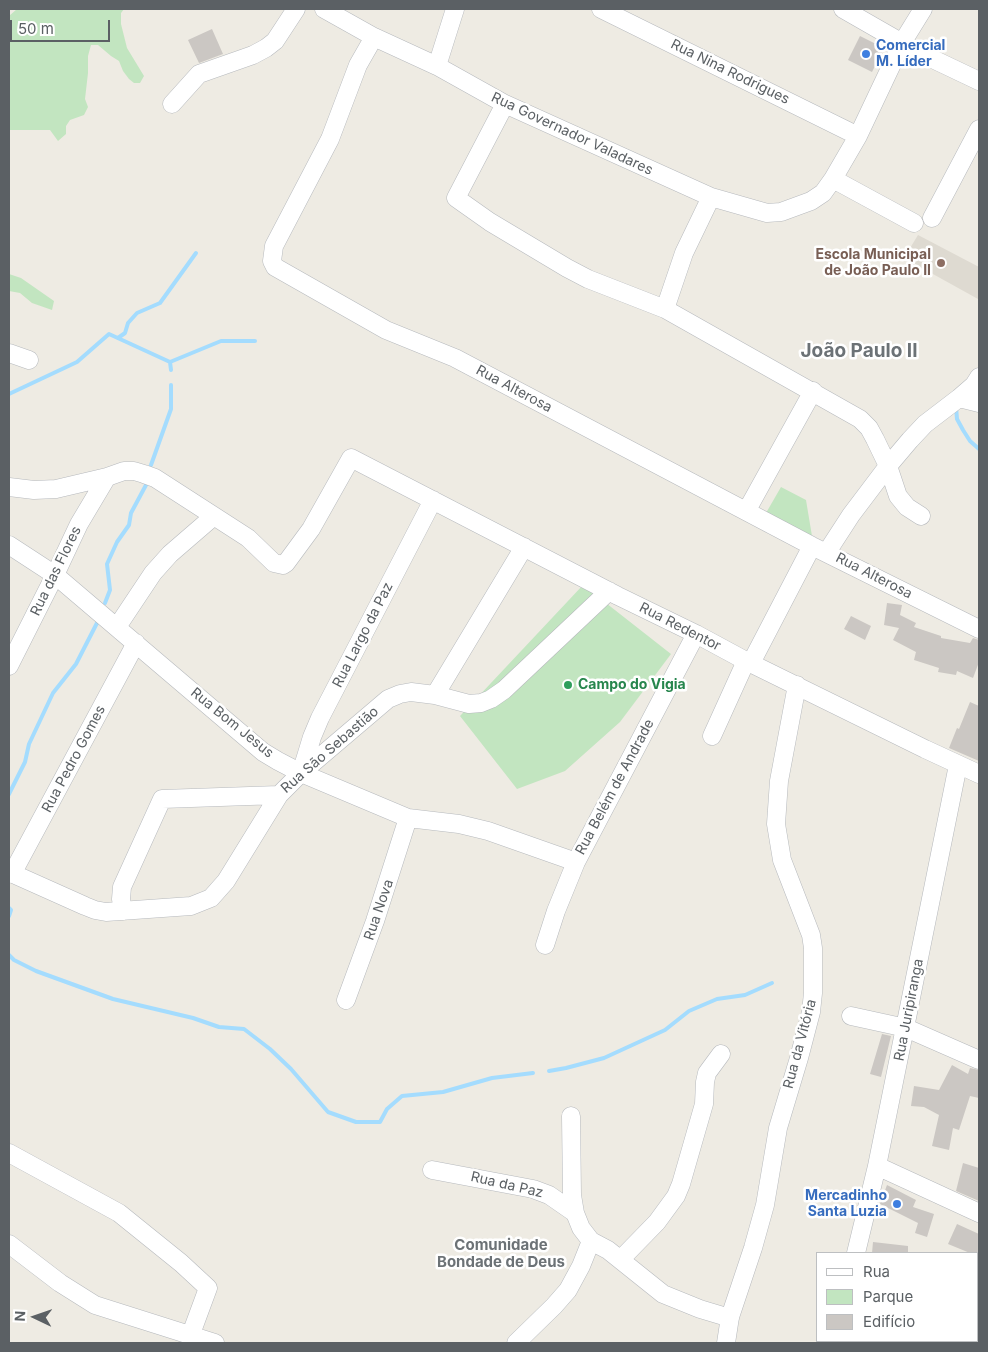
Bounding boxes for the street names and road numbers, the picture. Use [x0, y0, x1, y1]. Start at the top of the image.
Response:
street label: Rua Nina Rodrigues [668, 36, 792, 108]
street label: Rua Governador Valadares [489, 89, 655, 179]
street label: Rua Alterosa [473, 362, 555, 416]
street label: Rua das Flores [27, 524, 85, 618]
street label: Rua Alterosa [833, 550, 915, 602]
street label: Rua Largo da Paz [329, 580, 397, 690]
street label: Rua Redentor [636, 599, 724, 655]
street label: Rua Bom Jesus [187, 684, 277, 762]
street label: Rua Pedro Gomes [39, 703, 109, 815]
street label: Rua São Sebastião [278, 703, 382, 797]
street label: Rua Belém de Andrade [572, 716, 658, 858]
street label: Rua Nova [361, 877, 397, 943]
street label: Rua Juripiranga [891, 957, 927, 1063]
street label: Rua da Vitória [780, 997, 820, 1091]
street label: Rua da Paz [469, 1168, 545, 1202]

